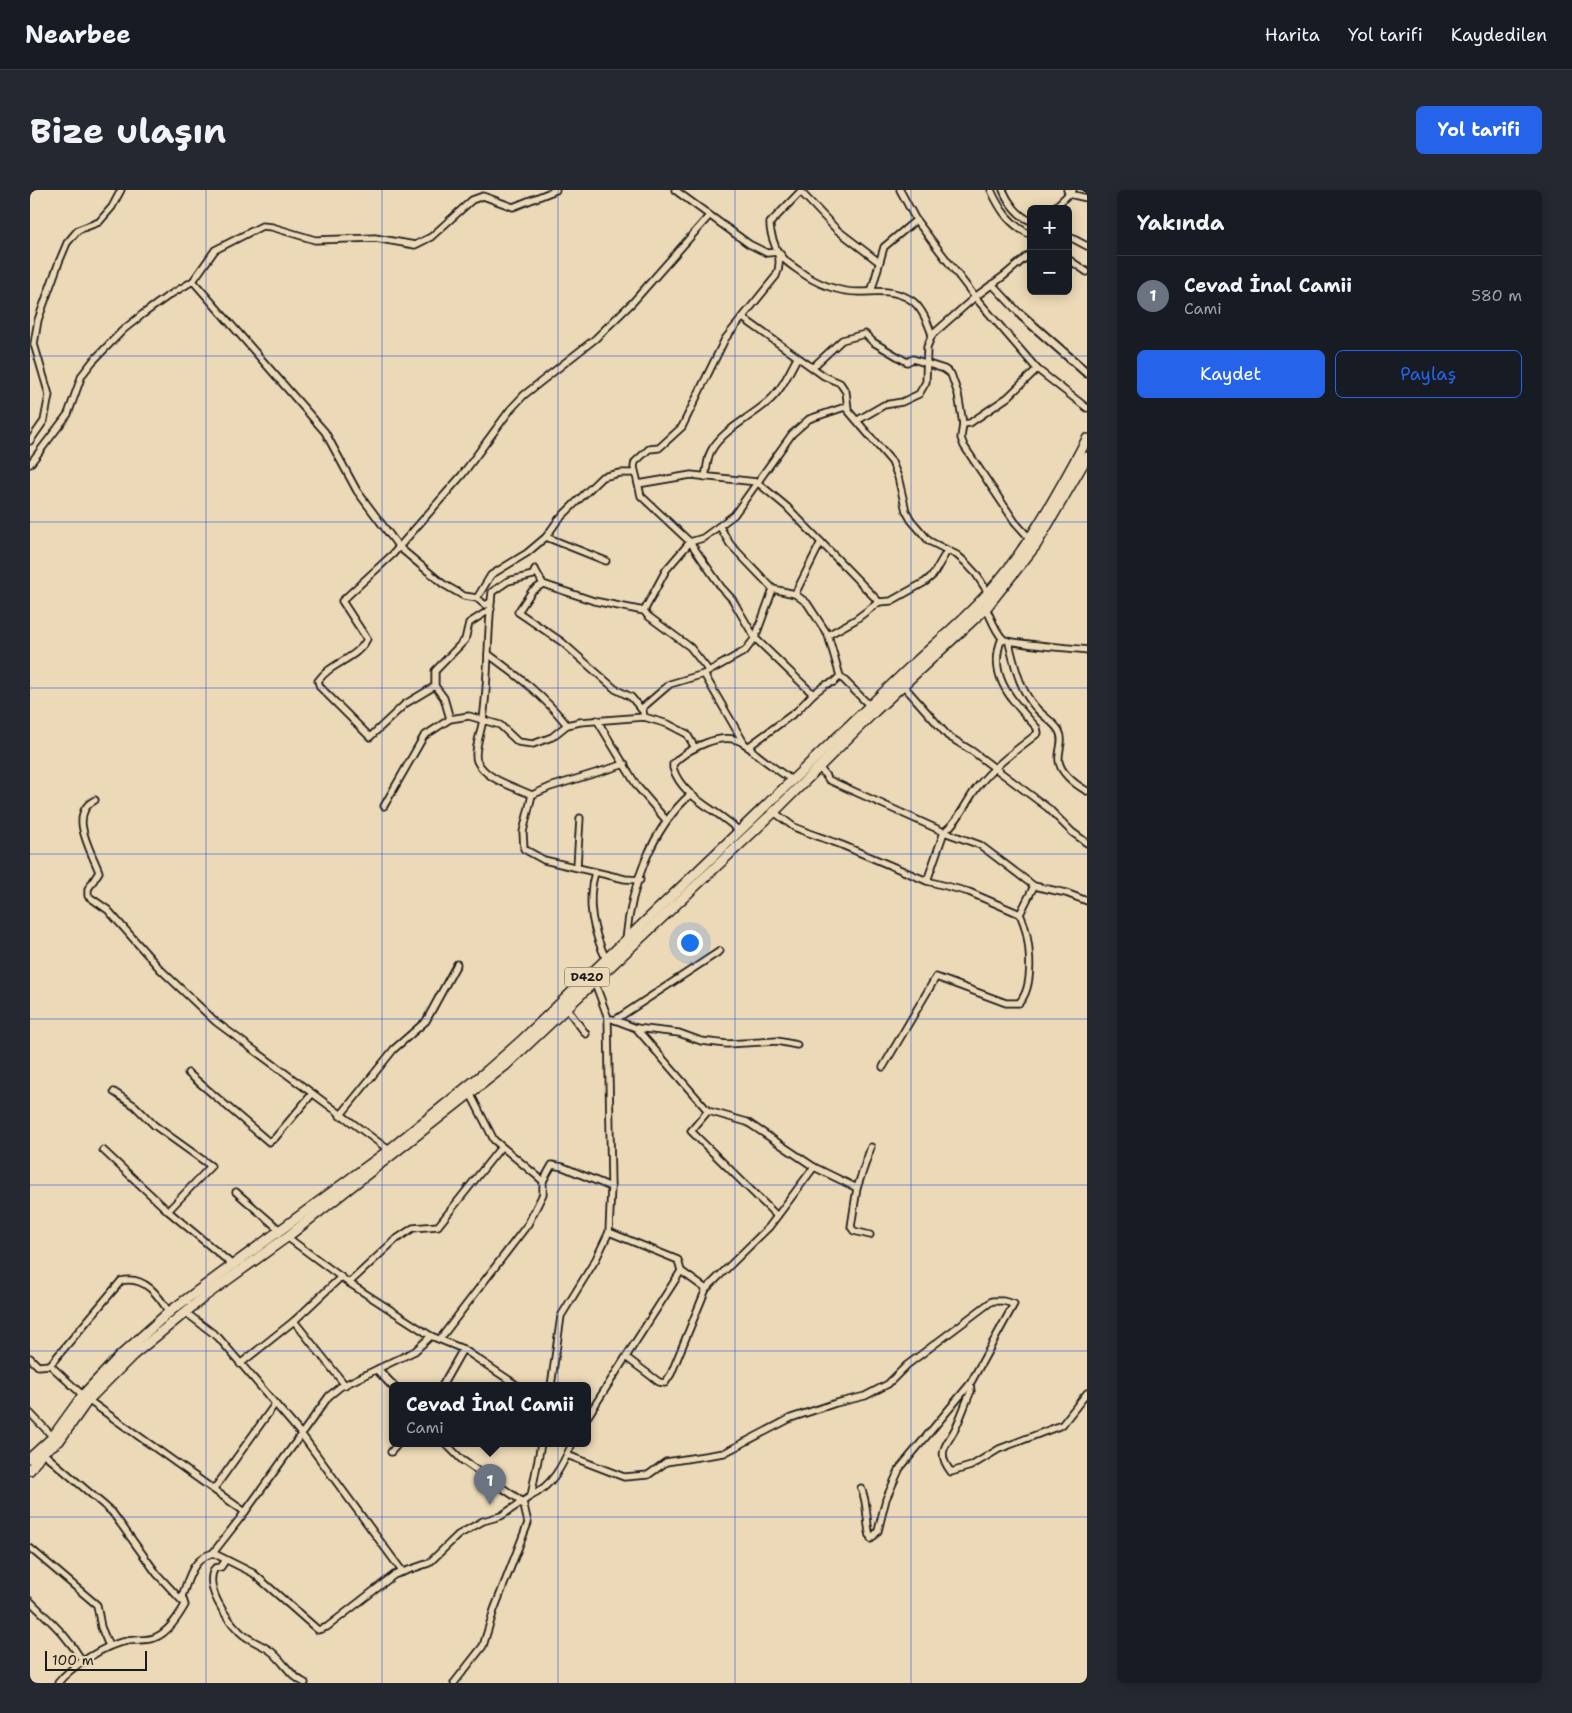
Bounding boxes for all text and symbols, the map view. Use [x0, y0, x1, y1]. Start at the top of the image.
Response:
text: Nearbee [25, 19, 131, 51]
text: Harita [1265, 23, 1320, 47]
text: Yol tarifi [1348, 23, 1423, 47]
text: Kaydedilen [1451, 23, 1547, 47]
button: Yol tarifi [1416, 106, 1542, 154]
text: Bize ulaşın [30, 107, 226, 154]
map controls [1027, 205, 1072, 295]
button: + [1027, 205, 1072, 250]
text: Yakında [1137, 209, 1224, 237]
button: − [1027, 250, 1072, 295]
text: Cevad İnal Camii [1184, 273, 1352, 298]
text: 1 [1149, 285, 1157, 306]
text: 580 m [1471, 285, 1522, 306]
text: Cami [1184, 298, 1222, 319]
button: Kaydet [1137, 350, 1325, 398]
button: Paylaş [1335, 350, 1522, 398]
your location [677, 930, 703, 956]
road number: D420 [564, 968, 610, 986]
popup [389, 1382, 591, 1447]
text: Cevad İnal Camii [406, 1392, 574, 1417]
text: Cami [406, 1417, 444, 1438]
pin: 1 [474, 1464, 506, 1505]
scale bar [45, 1648, 148, 1671]
text: 100 m [52, 1651, 94, 1669]

